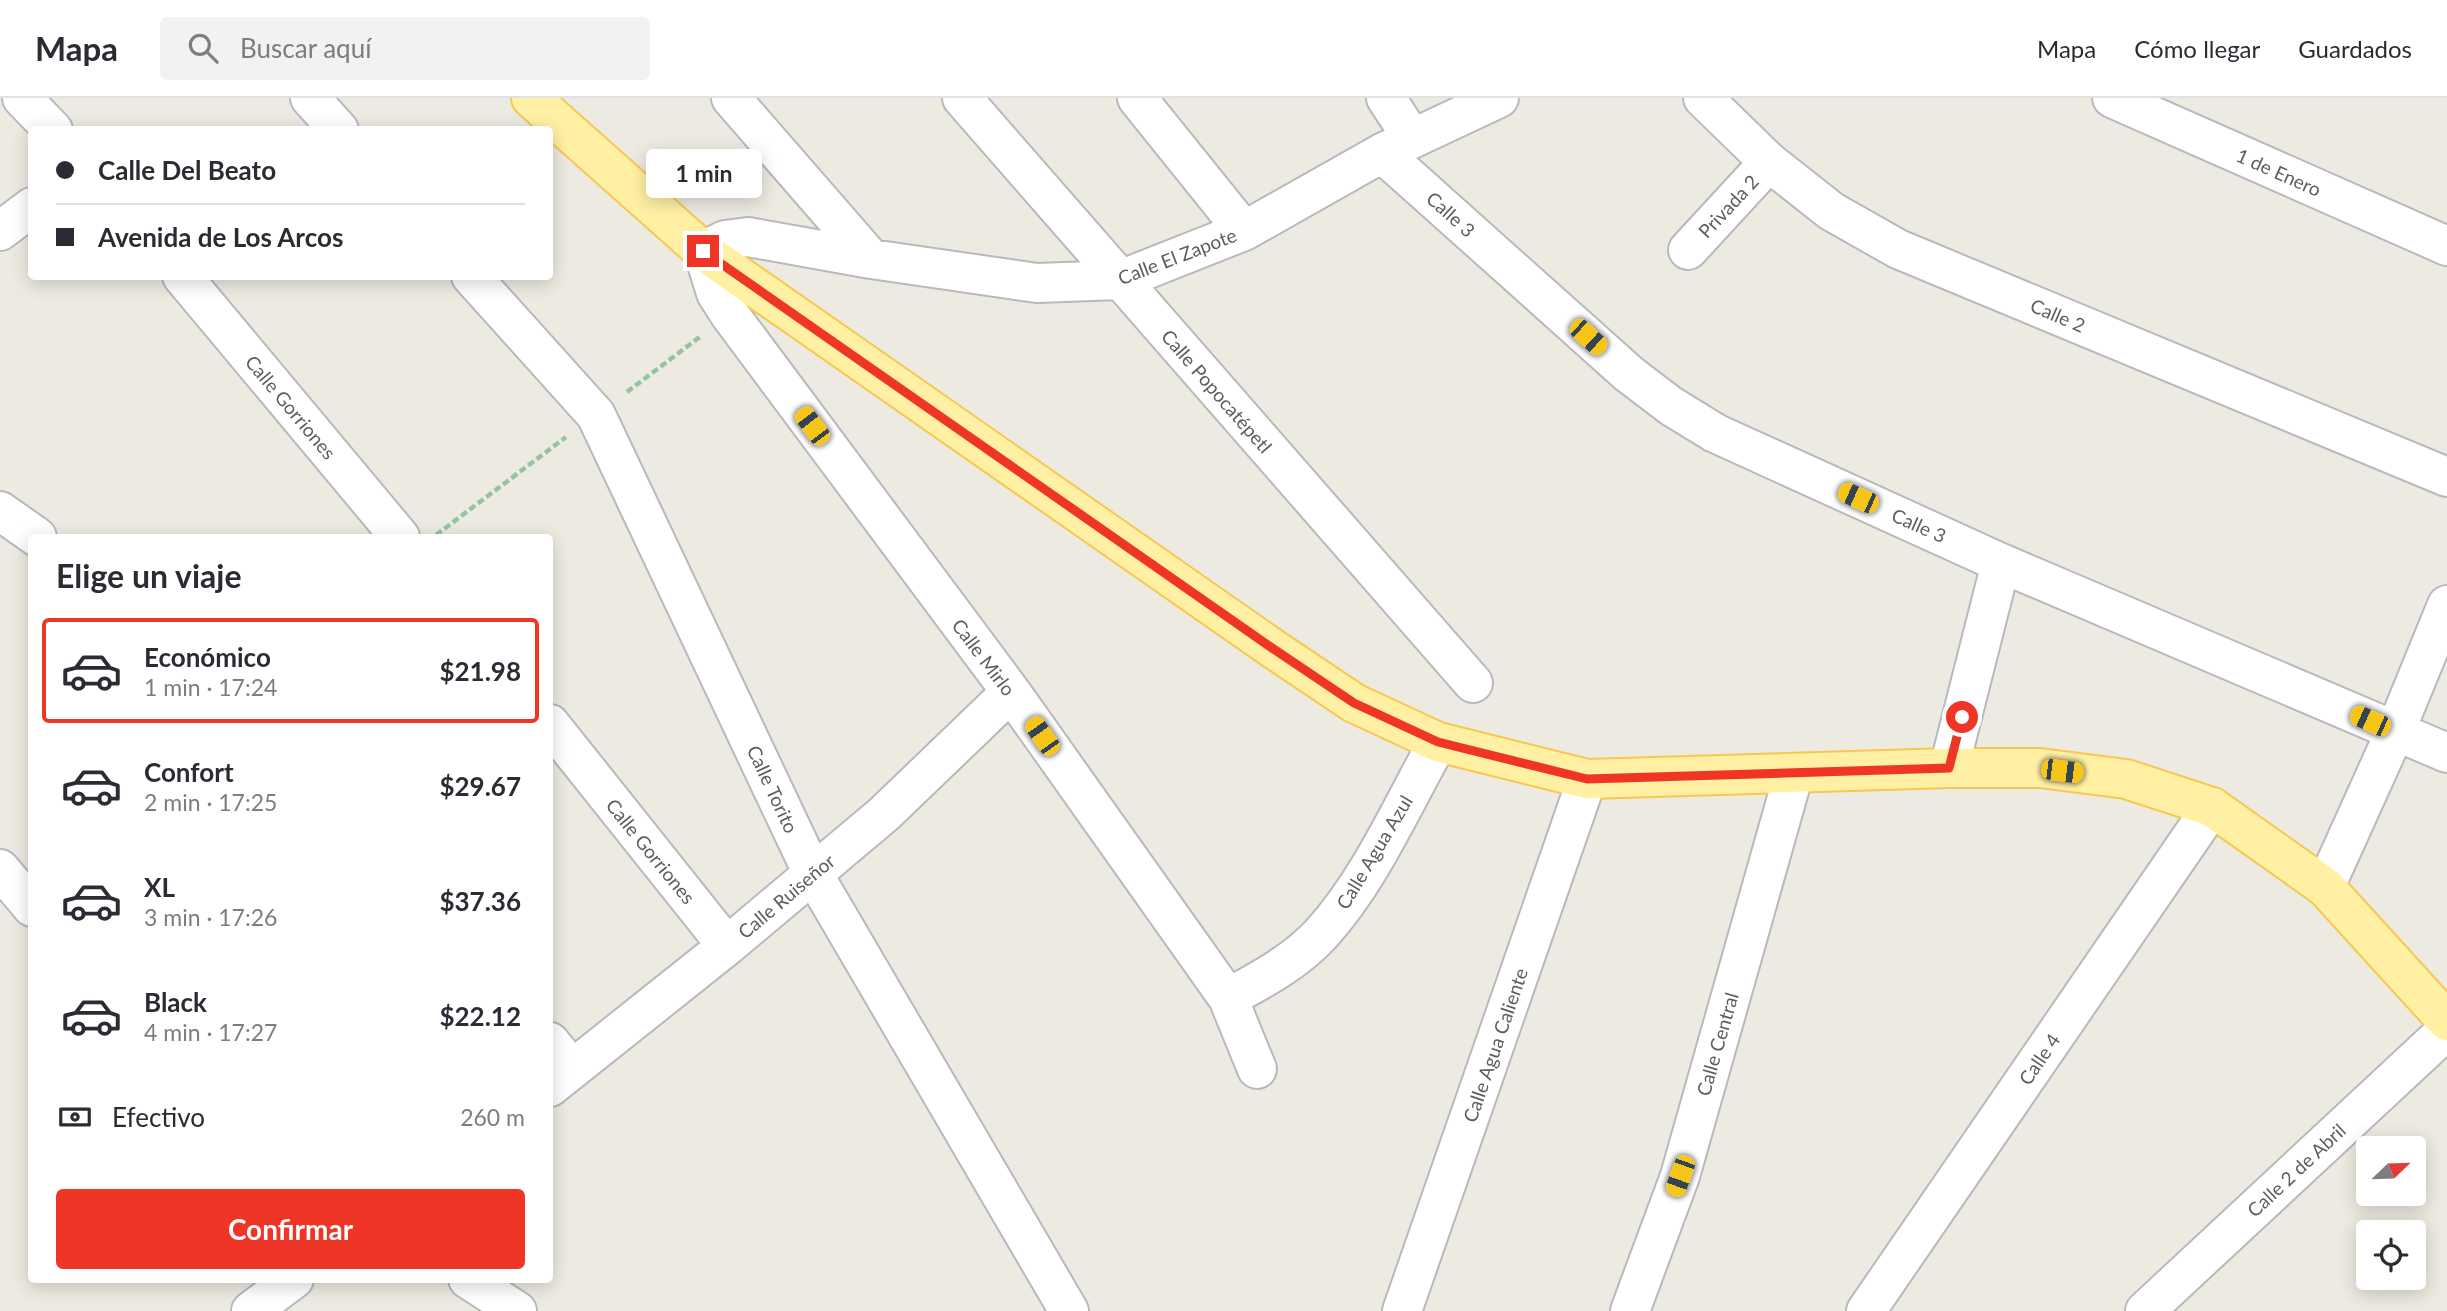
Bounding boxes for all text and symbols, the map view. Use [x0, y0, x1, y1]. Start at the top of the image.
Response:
search box [160, 17, 650, 80]
text: Mapa [35, 28, 118, 68]
icon: search [184, 29, 222, 67]
text: Buscar aquí [240, 32, 371, 64]
text: Mapa [2037, 34, 2096, 63]
text: Cómo llegar [2134, 34, 2260, 63]
text: Guardados [2298, 34, 2412, 63]
street label: 1 de Enero [2233, 143, 2325, 201]
callout: 1 min [645, 150, 761, 198]
text: Calle Del Beato [98, 154, 276, 186]
text: 1 min [675, 159, 733, 187]
street label: Privada 2 [1693, 170, 1763, 242]
street label: Calle 3 [1422, 186, 1480, 242]
text: Avenida de Los Arcos [98, 221, 343, 253]
street label: Calle El Zapote [1114, 223, 1240, 289]
route end [687, 235, 719, 267]
street label: Calle 2 [2027, 293, 2089, 337]
car [1566, 315, 1611, 359]
street label: Calle Popocatépetl [1157, 325, 1277, 457]
street label: Calle Gorriones [241, 350, 341, 464]
car [791, 403, 834, 449]
car [1835, 480, 1882, 516]
street label: Calle 3 [1888, 503, 1950, 547]
text: Elige un viaje [56, 556, 241, 595]
street label: Calle Mirlo [948, 614, 1020, 700]
icon: car [60, 639, 123, 702]
text: Económico [144, 641, 271, 673]
text: $21.98 [439, 655, 521, 687]
text: 1 min · 17:24 [144, 673, 277, 701]
route start [1946, 701, 1978, 733]
car [2347, 703, 2394, 739]
car [1022, 713, 1063, 759]
street label: Calle Torito [743, 741, 803, 837]
icon: car [60, 754, 123, 817]
text: Confort [144, 756, 234, 788]
car [2040, 758, 2085, 784]
text: $29.67 [439, 770, 521, 802]
text: 2 min · 17:25 [144, 788, 277, 816]
street label: Calle Agua Azul [1331, 791, 1417, 913]
street label: Calle Gorriones [602, 794, 700, 908]
street label: Calle Ruiseñor [733, 849, 839, 943]
icon: car [60, 869, 123, 932]
text: XL [144, 871, 175, 903]
text: $37.36 [439, 885, 521, 917]
text: 3 min · 17:26 [144, 903, 277, 931]
street label: Calle Agua Caliente [1458, 965, 1532, 1125]
icon: car [60, 984, 123, 1047]
text: Black [144, 986, 207, 1018]
street label: Calle Central [1691, 990, 1743, 1098]
text: $22.12 [439, 1000, 521, 1032]
text: 4 min · 17:27 [144, 1018, 277, 1046]
street label: Calle 4 [2014, 1029, 2064, 1089]
icon: cash [56, 1098, 94, 1136]
text: Efectivo [112, 1101, 205, 1133]
text: 260 m [460, 1103, 525, 1131]
street label: Calle 2 de Abril [2242, 1119, 2350, 1221]
north arrow [2356, 1136, 2426, 1206]
map controls [2356, 1136, 2426, 1290]
car [1663, 1153, 1698, 1199]
button: Confirmar [56, 1189, 525, 1269]
button: locate [2356, 1220, 2426, 1290]

